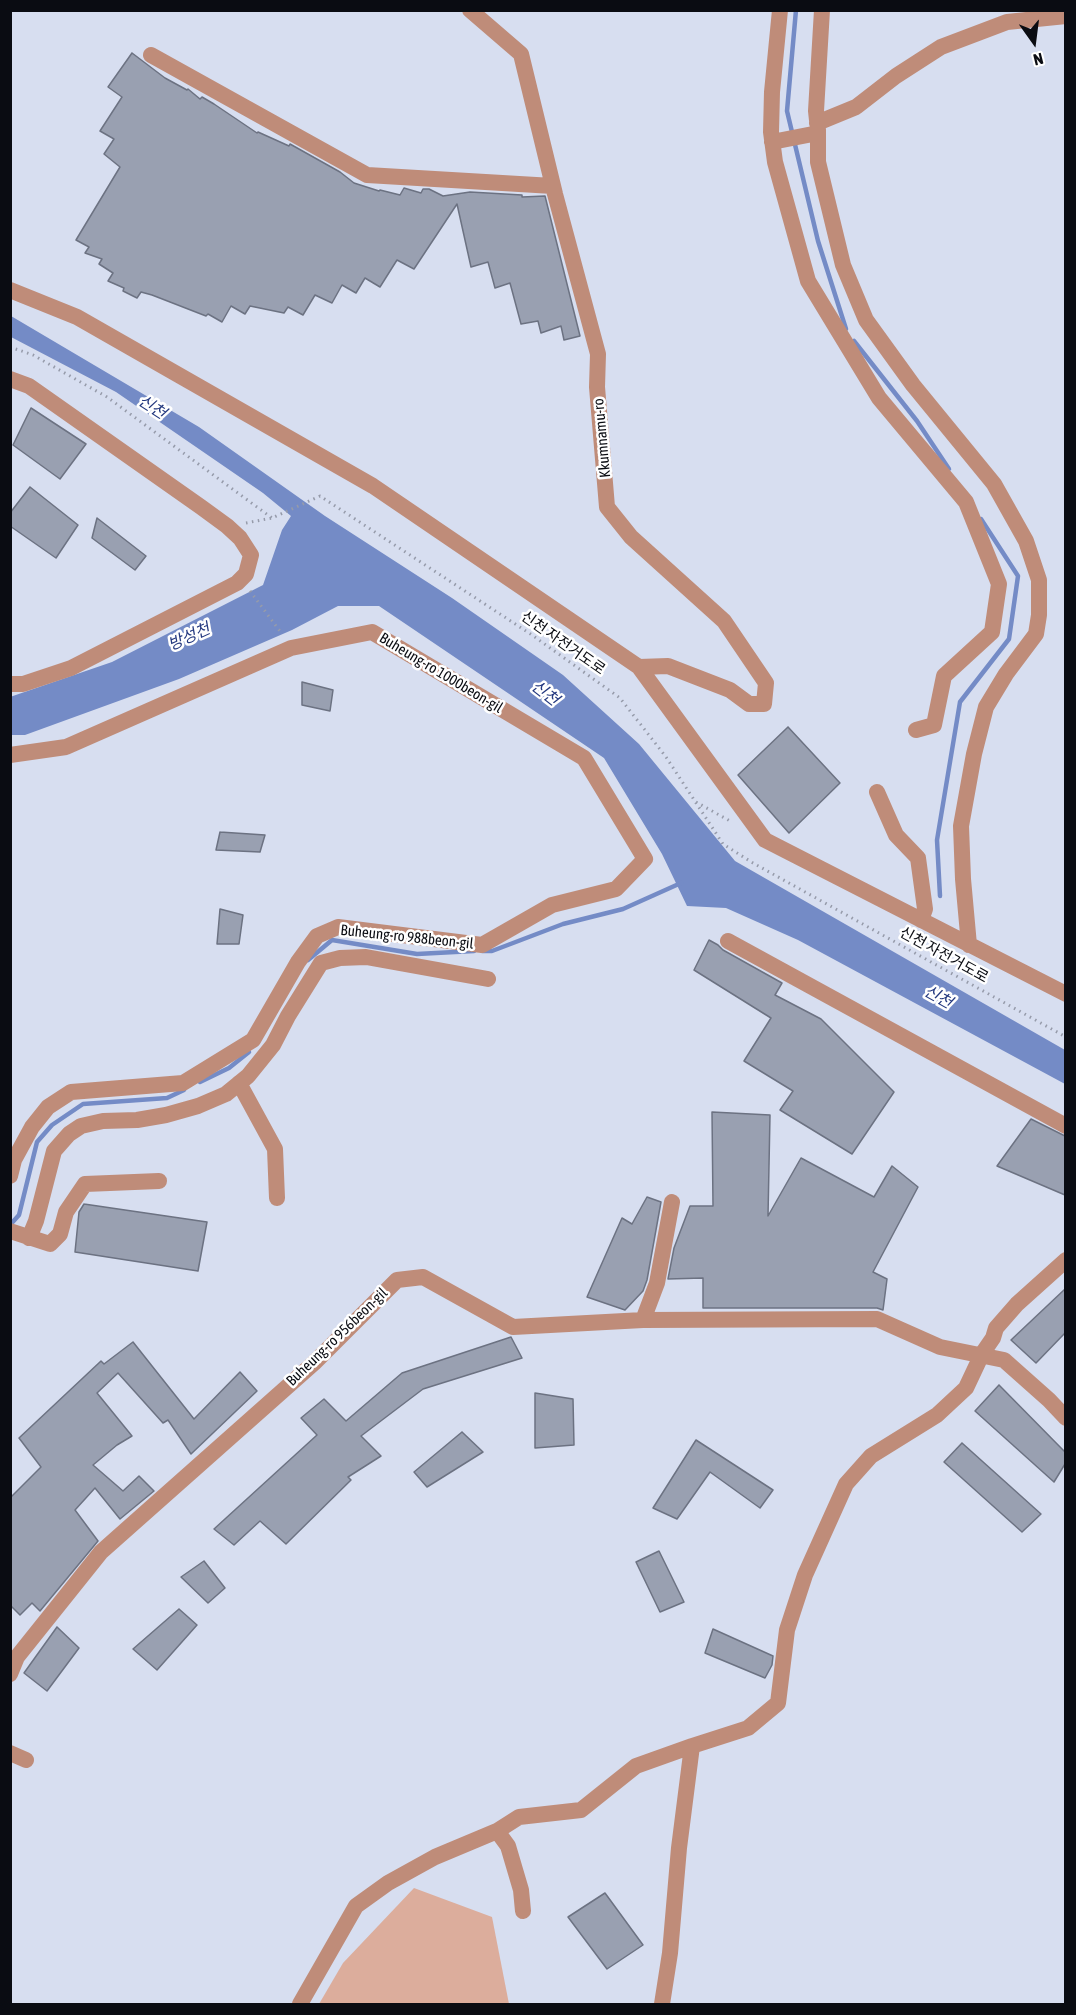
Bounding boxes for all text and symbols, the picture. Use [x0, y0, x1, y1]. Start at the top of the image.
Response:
north arrow [1004, 12, 1064, 72]
text: N [1032, 50, 1045, 69]
water label: 신천 [134, 391, 170, 423]
street label: Kkumnamu-ro [590, 398, 614, 478]
street label: 신천 자전거도로 [517, 607, 609, 679]
water label: 방성천 [165, 619, 213, 655]
street label: Buheung-ro 1000beon-gil [376, 629, 506, 717]
water label: 신천 [527, 676, 563, 710]
street label: Buheung-ro 988beon-gil [340, 921, 474, 953]
street label: 신천 자전거도로 [896, 923, 992, 987]
water label: 신천 [920, 981, 956, 1013]
street label: Buheung-ro 956beon-gil [283, 1284, 391, 1390]

